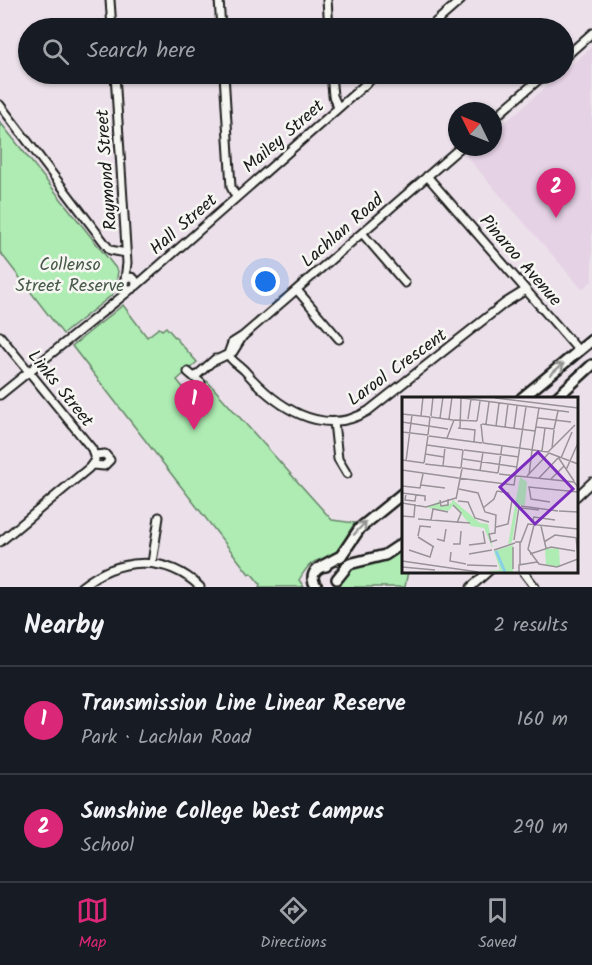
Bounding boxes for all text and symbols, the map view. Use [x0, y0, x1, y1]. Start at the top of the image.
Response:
search box [18, 18, 574, 84]
text: Search here [87, 34, 195, 69]
icon: search [39, 35, 72, 68]
street label: Mailey Street [236, 92, 332, 181]
north arrow [448, 102, 502, 156]
street label: Raymond Street [89, 107, 126, 231]
pin: 2 [536, 168, 576, 218]
street label: Lachlan Road [295, 186, 392, 275]
street label: Hall Street [143, 187, 225, 263]
street label: Pinaroo Avenue [471, 208, 568, 314]
park label: Collenso Street Reserve [16, 251, 124, 301]
your location [251, 267, 280, 296]
street label: Larool Crescent [342, 321, 455, 414]
street label: Links Street [19, 344, 101, 435]
one-way arrow [549, 363, 565, 376]
pin: 1 [174, 380, 214, 430]
inset map [402, 397, 577, 572]
one-way arrow [353, 521, 368, 536]
text: Nearby [24, 605, 104, 647]
text: 2 results [493, 610, 568, 642]
text: Transmission Line Linear Reserve [81, 687, 406, 722]
text: 1 [40, 704, 47, 736]
text: 160 m [517, 704, 568, 736]
text: Park · Lachlan Road [81, 722, 251, 754]
text: Sunshine College West Campus [81, 795, 384, 830]
text: 2 [38, 812, 49, 844]
text: 290 m [513, 812, 568, 844]
text: School [81, 830, 134, 862]
tab: Map [76, 894, 109, 955]
tab: Directions [260, 894, 327, 955]
tab: Saved [478, 894, 516, 955]

